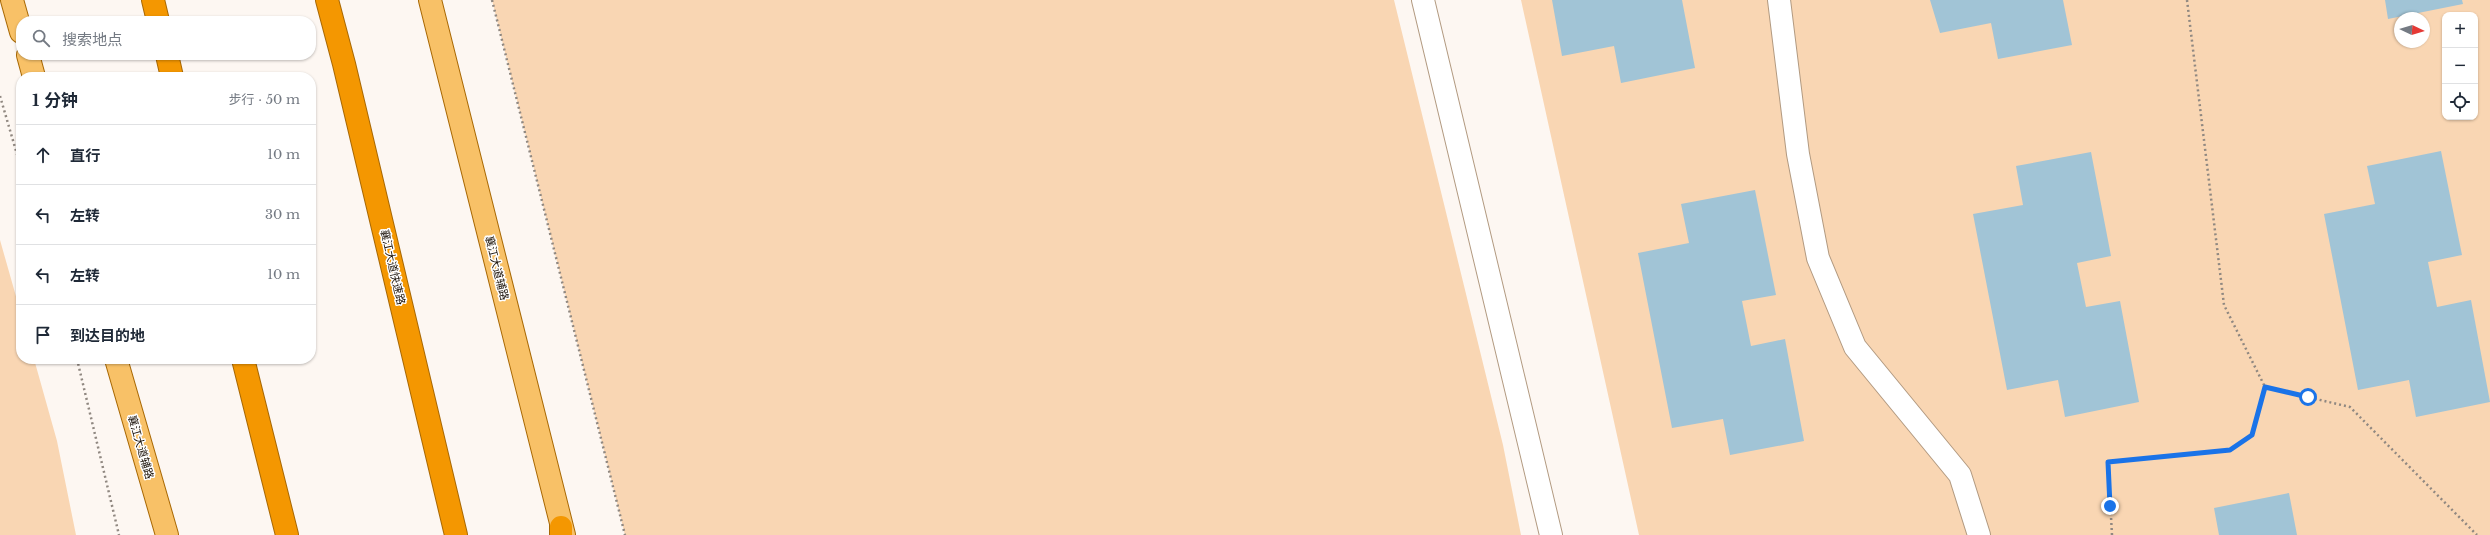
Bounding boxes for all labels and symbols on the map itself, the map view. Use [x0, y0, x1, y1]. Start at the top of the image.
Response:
north arrow [2394, 12, 2430, 48]
street label: 襄江大道快速路 [378, 228, 408, 306]
street label: 襄江大道辅路 [482, 234, 512, 302]
route start [2299, 388, 2317, 406]
street label: 襄江大道辅路 [125, 413, 157, 481]
route end [2101, 497, 2119, 515]

